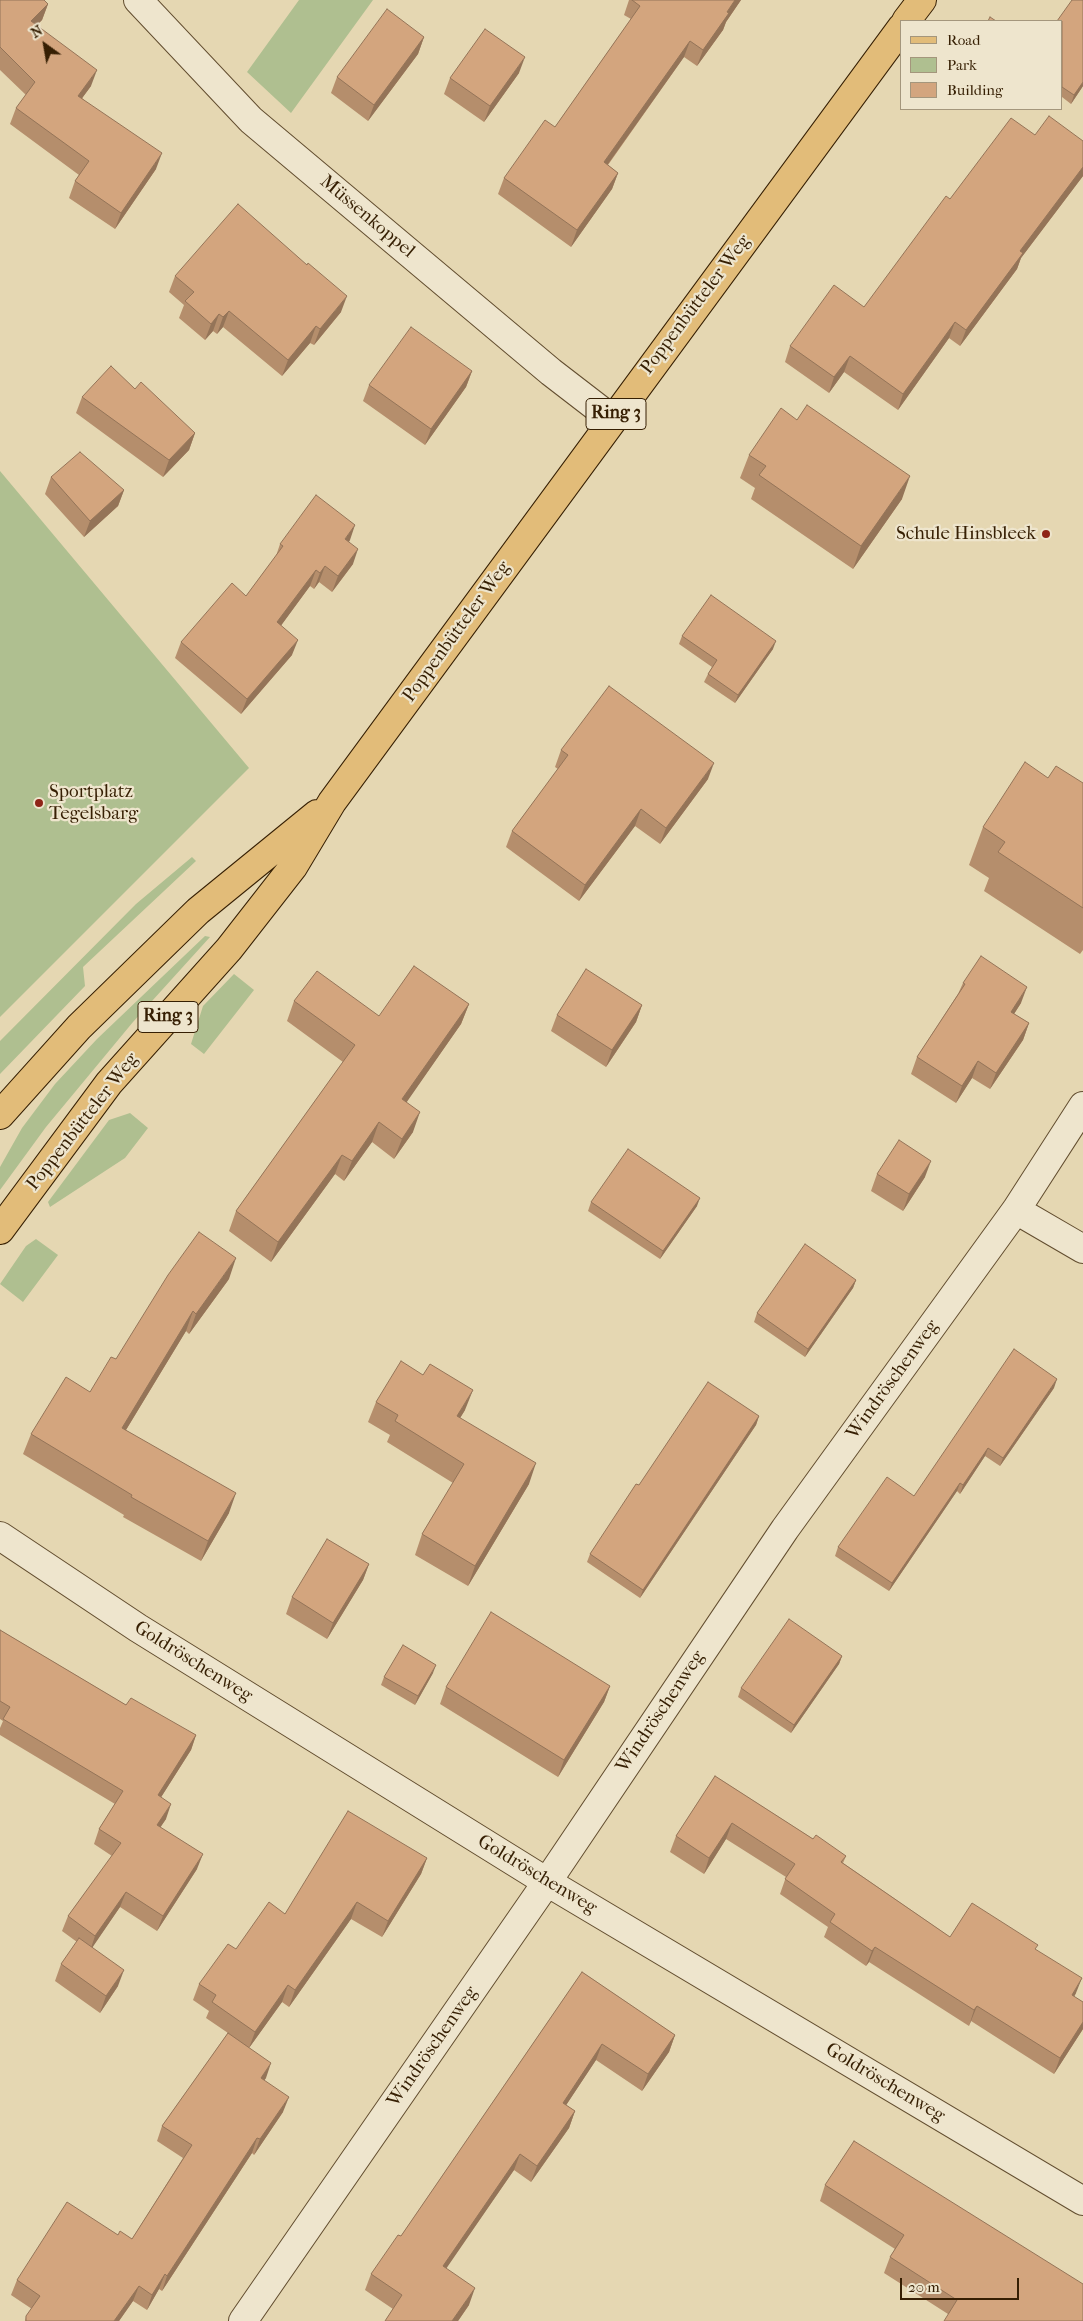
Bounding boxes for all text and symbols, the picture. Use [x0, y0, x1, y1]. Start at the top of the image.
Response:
north arrow [20, 20, 70, 70]
legend [900, 20, 1063, 110]
text: N [28, 22, 46, 42]
text: Road [947, 31, 980, 49]
text: Park [947, 56, 977, 74]
text: Building [947, 81, 1003, 99]
street label: Müssenkoppel [315, 171, 419, 263]
street label: Poppenbütteler Weg [636, 231, 756, 379]
road number: Ring 3 [586, 398, 646, 429]
place label: Schule Hinsbleek [896, 523, 1036, 545]
marker: Schule Hinsbleek [1040, 528, 1052, 540]
street label: Poppenbütteler Weg [398, 557, 516, 707]
place label: Sportplatz Tegelsbarg [49, 781, 138, 825]
marker: Sportplatz Tegelsbarg [33, 797, 45, 809]
road number: Ring 3 [138, 1002, 198, 1032]
street label: Poppenbütteler Weg [22, 1049, 144, 1195]
street label: Windröschenweg [842, 1316, 944, 1444]
street label: Goldröschenweg [130, 1616, 256, 1708]
street label: Windröschenweg [612, 1647, 710, 1777]
street label: Goldröschenweg [473, 1830, 601, 1920]
street label: Windröschenweg [383, 1982, 483, 2112]
street label: Goldröschenweg [821, 2038, 949, 2128]
scale bar [903, 2268, 1022, 2300]
text: 20 m [908, 2278, 940, 2296]

